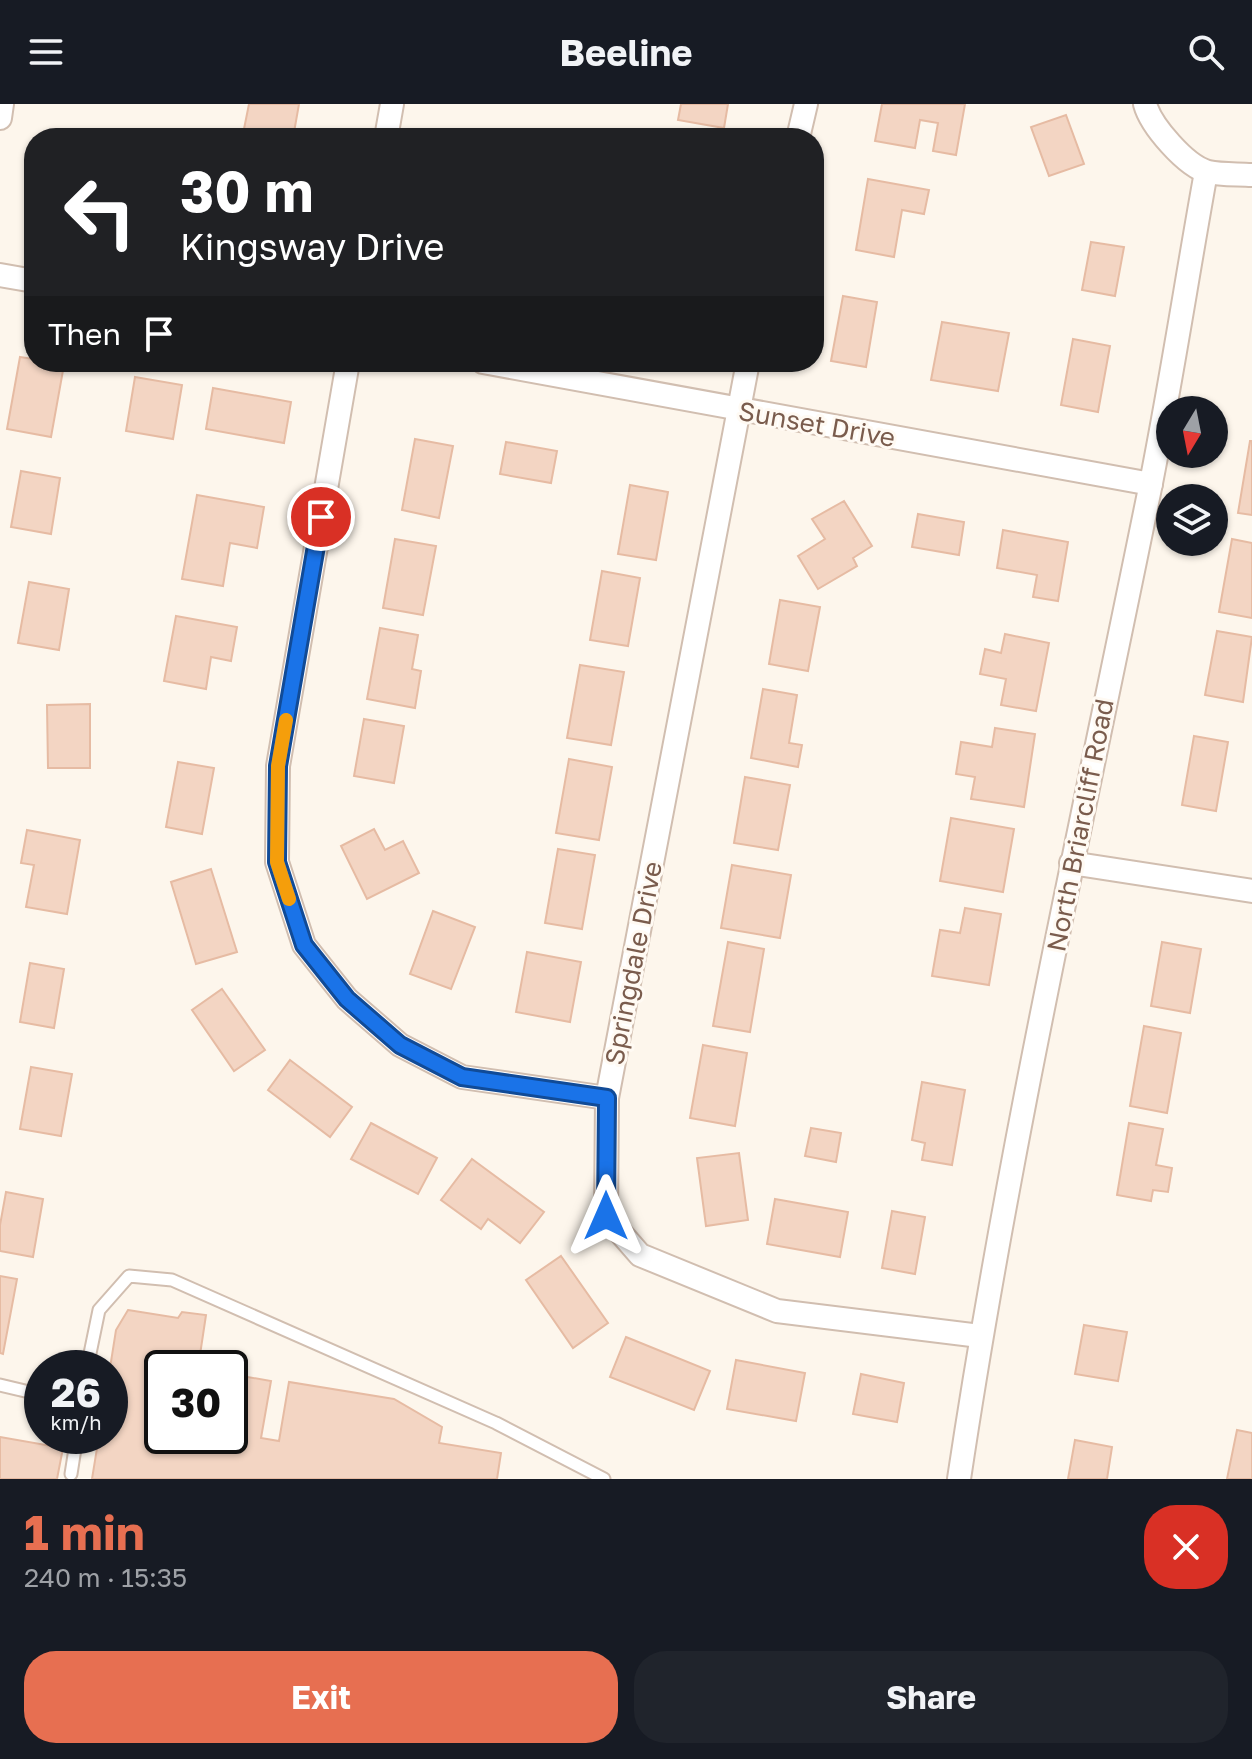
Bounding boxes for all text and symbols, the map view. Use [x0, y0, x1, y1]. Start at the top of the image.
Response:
icon: menu [24, 30, 68, 74]
icon: search [1184, 30, 1228, 74]
text: Beeline [560, 31, 692, 74]
text: 30 m [180, 157, 314, 224]
icon: left [48, 160, 152, 264]
text: Kingsway Drive [180, 225, 444, 268]
icon: arrive [137, 312, 181, 356]
text: Then [48, 316, 121, 352]
street label: Sunset Drive [736, 395, 898, 453]
north arrow [1156, 396, 1228, 468]
map controls [1156, 396, 1228, 556]
pin [287, 483, 355, 551]
button: layers [1156, 484, 1228, 556]
icon: arrive [299, 495, 343, 539]
street label: North Briarcliff Road [1040, 696, 1120, 954]
street label: Springdale Drive [598, 859, 668, 1067]
position arrow [564, 1174, 648, 1258]
speed limit sign: 30 [144, 1350, 248, 1454]
text: 26 [51, 1368, 101, 1416]
text: km/h [51, 1410, 101, 1434]
text: 1 min [24, 1503, 145, 1561]
button: close [1144, 1505, 1228, 1589]
text: 240 m · 15:35 [24, 1562, 187, 1593]
button: Exit [24, 1651, 618, 1743]
button: Share [634, 1651, 1228, 1743]

